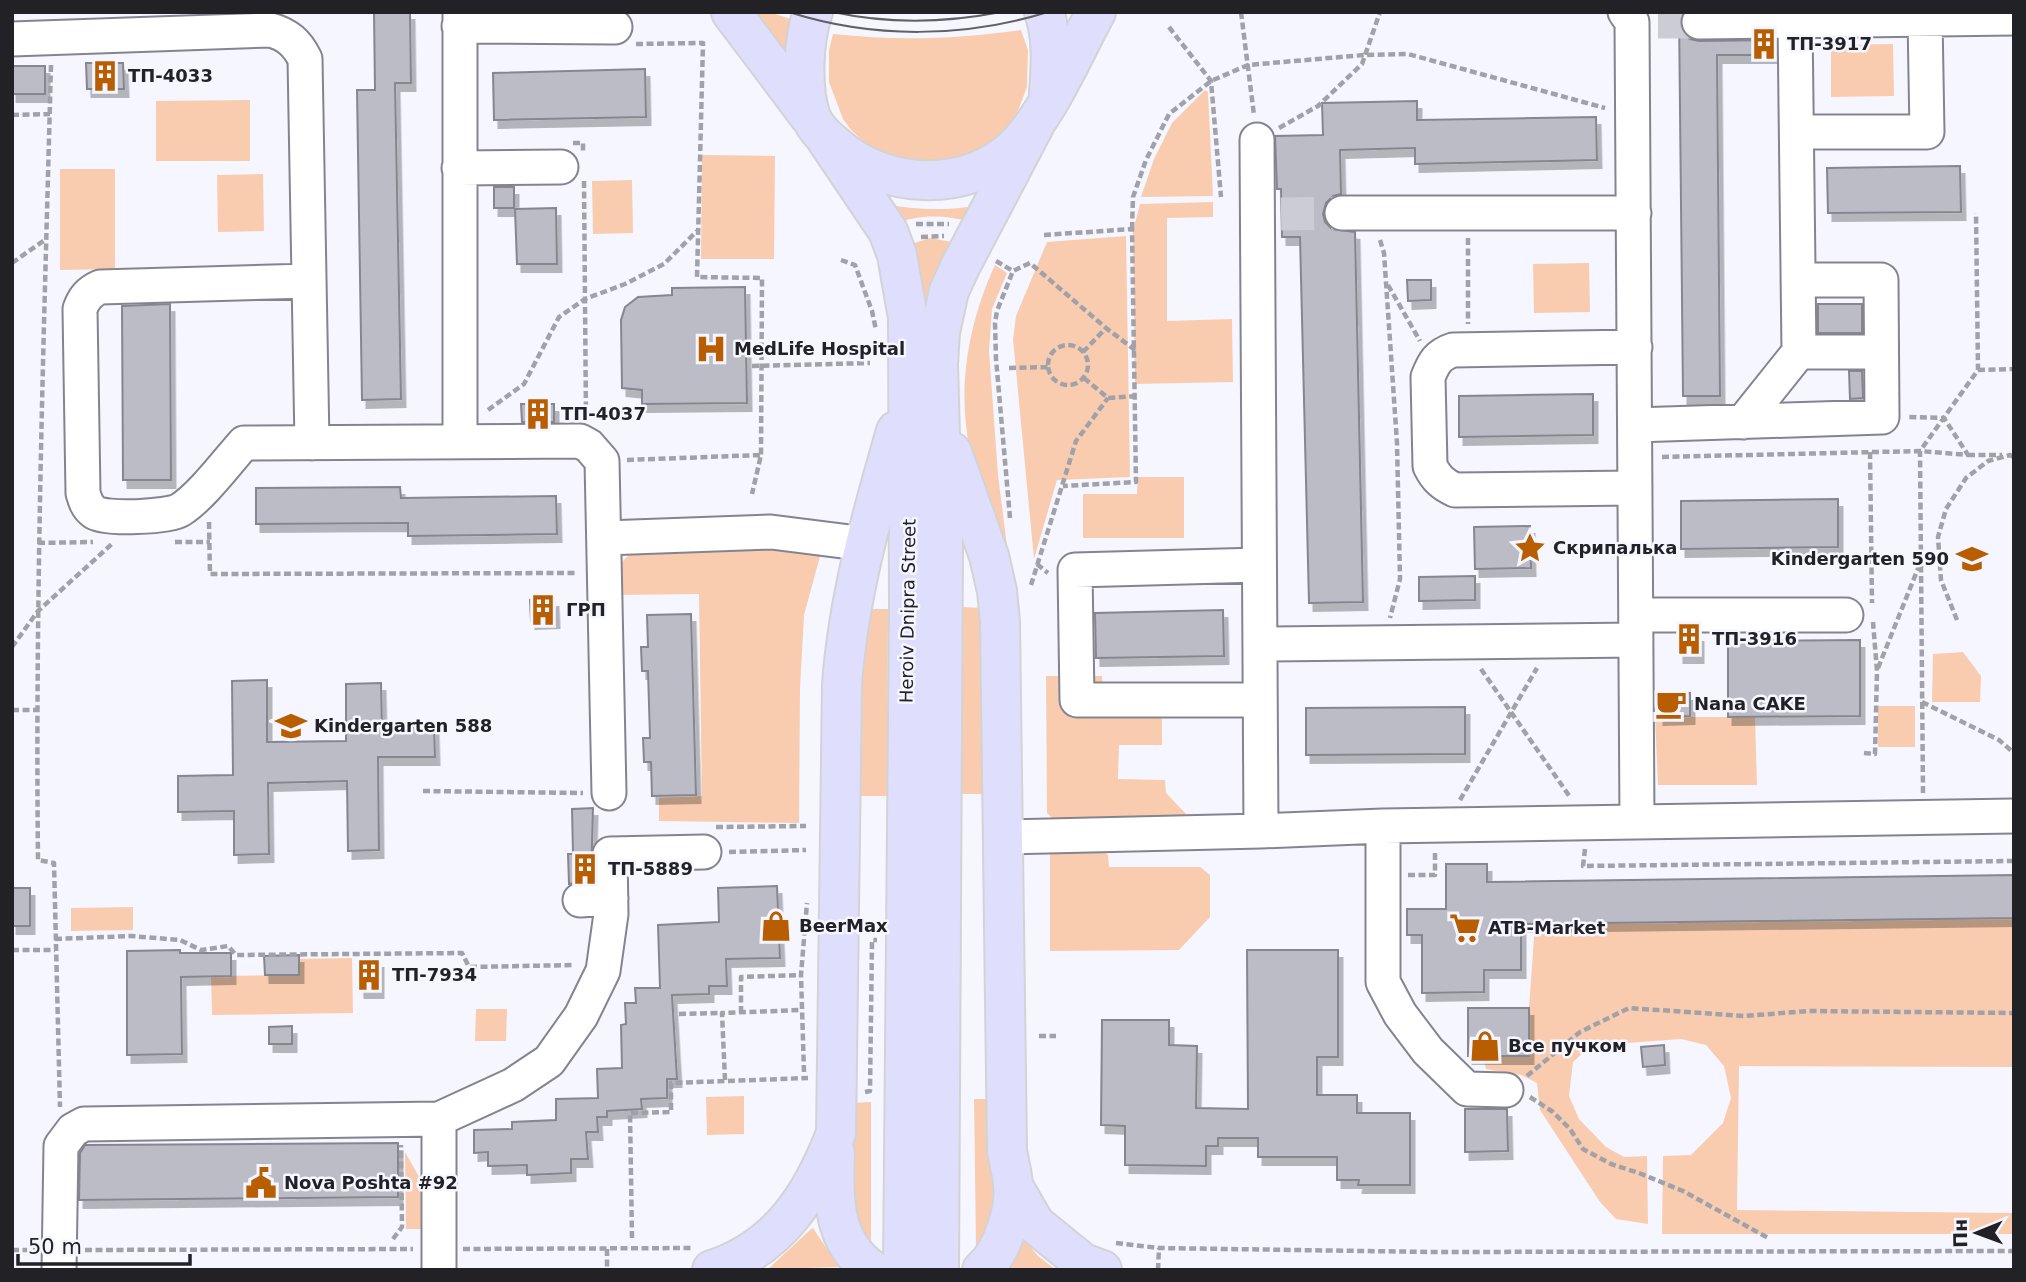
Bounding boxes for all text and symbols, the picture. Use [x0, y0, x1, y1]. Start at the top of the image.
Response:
building icon: ТП-3917 [1747, 27, 1781, 61]
place label: ТП-3917 [1787, 33, 1872, 54]
building icon: ТП-4033 [88, 59, 122, 93]
place label: ТП-4033 [128, 65, 213, 86]
hospital icon: MedLife Hospital [694, 332, 728, 366]
place label: MedLife Hospital [734, 338, 905, 359]
building icon: ТП-4037 [521, 397, 555, 431]
place label: ТП-4037 [561, 403, 646, 424]
street label: Heroiv Dnipra Street [895, 519, 920, 703]
place icon: Скрипалька [1513, 531, 1547, 565]
place label: Скрипалька [1553, 537, 1677, 558]
school or university icon: Kindergarten 590 [1955, 542, 1989, 576]
place label: Kindergarten 590 [1771, 548, 1949, 569]
building icon: ГРП [526, 593, 560, 627]
place label: ГРП [566, 599, 606, 620]
building icon: ТП-3916 [1672, 622, 1706, 656]
place label: ТП-3916 [1712, 628, 1797, 649]
cafe icon: Nana CAKE [1654, 687, 1688, 721]
place label: Nana CAKE [1694, 693, 1806, 714]
school or university icon: Kindergarten 588 [274, 709, 308, 743]
place label: Kindergarten 588 [314, 715, 492, 736]
building icon: ТП-5889 [568, 852, 602, 886]
place label: ТП-5889 [608, 858, 693, 879]
shop icon: BeerMax [759, 909, 793, 943]
supermarket icon: ATB-Market [1448, 911, 1482, 945]
place label: BeerMax [799, 915, 888, 936]
place label: ATB-Market [1488, 917, 1606, 938]
building icon: ТП-7934 [352, 958, 386, 992]
place label: ТП-7934 [392, 964, 477, 985]
shop icon: Все пучком [1468, 1029, 1502, 1063]
place label: Все пучком [1508, 1035, 1627, 1056]
public building icon: Nova Poshta #92 [244, 1166, 278, 1200]
place label: Nova Poshta #92 [284, 1172, 458, 1193]
north arrow [1942, 1198, 2012, 1268]
text: Пн [1949, 1219, 1971, 1248]
scale bar [18, 1222, 189, 1266]
text: 50 m [28, 1235, 82, 1259]

